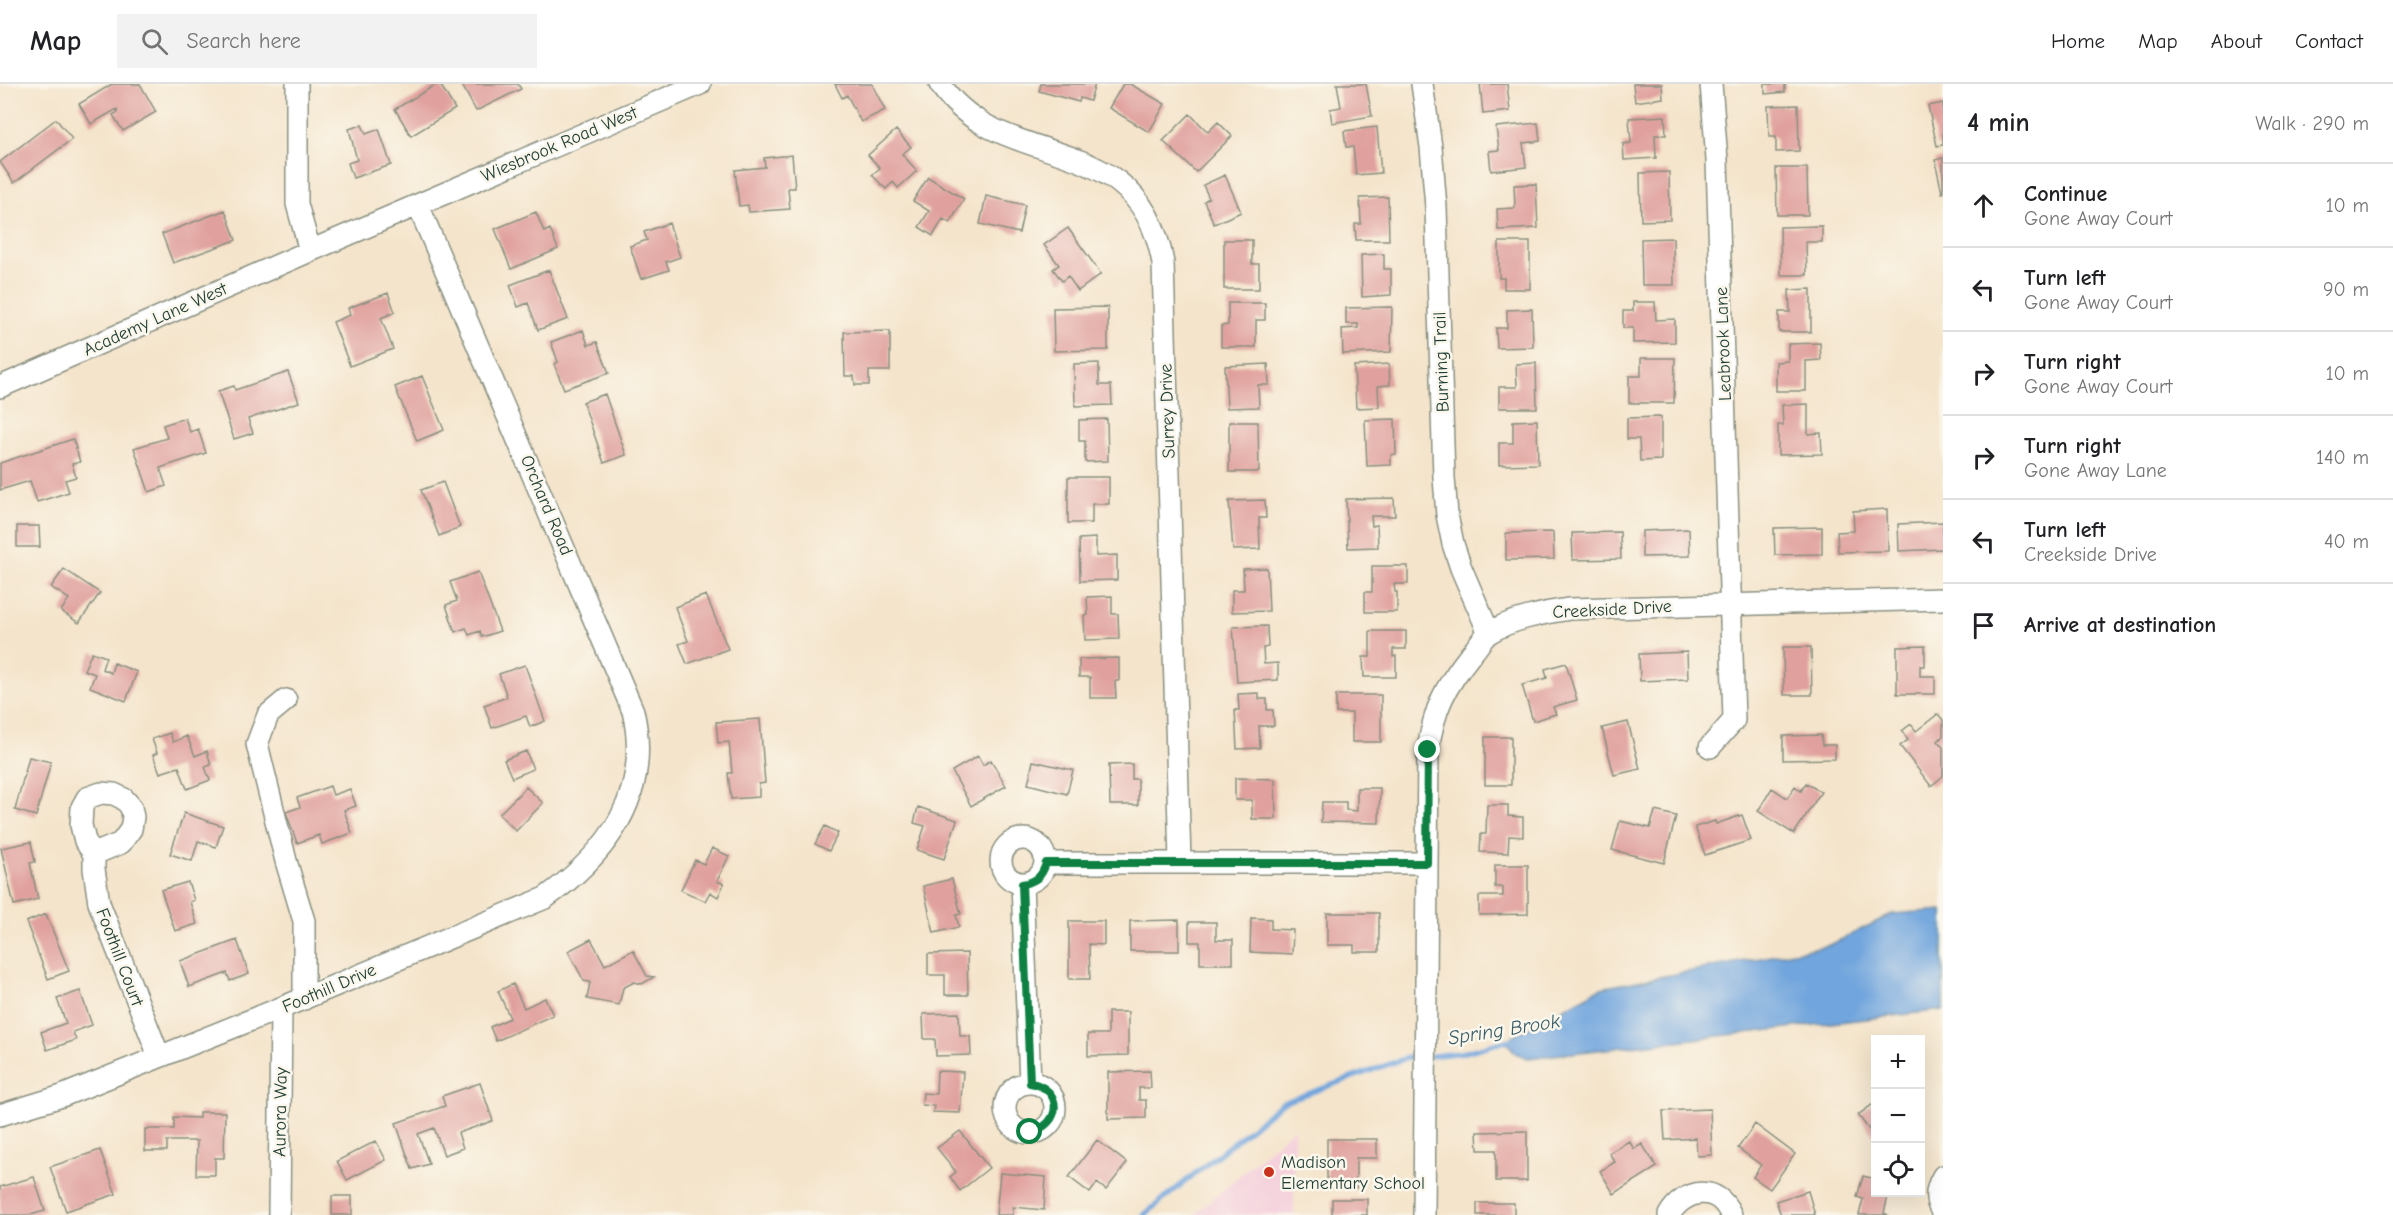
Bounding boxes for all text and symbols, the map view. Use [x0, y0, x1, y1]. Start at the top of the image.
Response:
search box [117, 14, 537, 68]
text: Map [30, 25, 81, 57]
icon: search [138, 25, 171, 58]
text: Search here [186, 28, 301, 54]
text: Home [2051, 29, 2105, 53]
text: Map [2138, 29, 2178, 53]
text: About [2211, 29, 2262, 53]
text: Contact [2295, 29, 2363, 53]
street label: Wiesbrook Road West [478, 102, 641, 187]
text: 4 min [1967, 108, 2030, 138]
text: Walk · 290 m [2255, 112, 2369, 135]
text: Continue [2024, 181, 2107, 207]
icon: ahead [1967, 189, 2000, 222]
text: 10 m [2326, 194, 2369, 217]
text: Gone Away Court [2024, 207, 2173, 230]
text: Turn left [2024, 265, 2106, 291]
icon: left [1967, 273, 2000, 306]
street label: Academy Lane West [80, 278, 231, 361]
text: 90 m [2323, 278, 2369, 301]
street label: Leabrook Lane [1711, 287, 1736, 401]
text: Gone Away Court [2024, 291, 2173, 314]
street label: Burning Trail [1429, 311, 1454, 413]
text: Turn right [2024, 349, 2121, 375]
icon: right [1967, 357, 2000, 390]
text: 10 m [2326, 362, 2369, 385]
street label: Surrey Drive [1155, 363, 1180, 459]
text: Gone Away Court [2024, 375, 2173, 398]
text: Turn right [2024, 433, 2121, 459]
icon: right [1967, 441, 2000, 474]
text: 140 m [2316, 446, 2369, 469]
street label: Orchard Road [516, 452, 577, 558]
text: Gone Away Lane [2024, 459, 2167, 482]
text: Turn left [2024, 517, 2106, 543]
icon: left [1967, 525, 2000, 558]
text: 40 m [2324, 530, 2369, 553]
text: Creekside Drive [2024, 543, 2157, 566]
street label: Creekside Drive [1552, 596, 1672, 623]
icon: arrive [1967, 609, 2000, 642]
text: Arrive at destination [2024, 612, 2216, 638]
route end [1414, 736, 1440, 762]
street label: Foothill Court [91, 905, 148, 1010]
street label: Foothill Drive [279, 959, 379, 1018]
water label: Spring Brook [1446, 1009, 1562, 1050]
map controls [1871, 1035, 1925, 1197]
button: + [1871, 1035, 1925, 1089]
street label: Aurora Way [269, 1066, 292, 1157]
button: − [1871, 1089, 1925, 1143]
route start [1016, 1118, 1042, 1144]
button: locate [1871, 1143, 1925, 1197]
place label: Madison Elementary School [1281, 1152, 1425, 1194]
marker: Madison Elementary School [1262, 1165, 1276, 1179]

